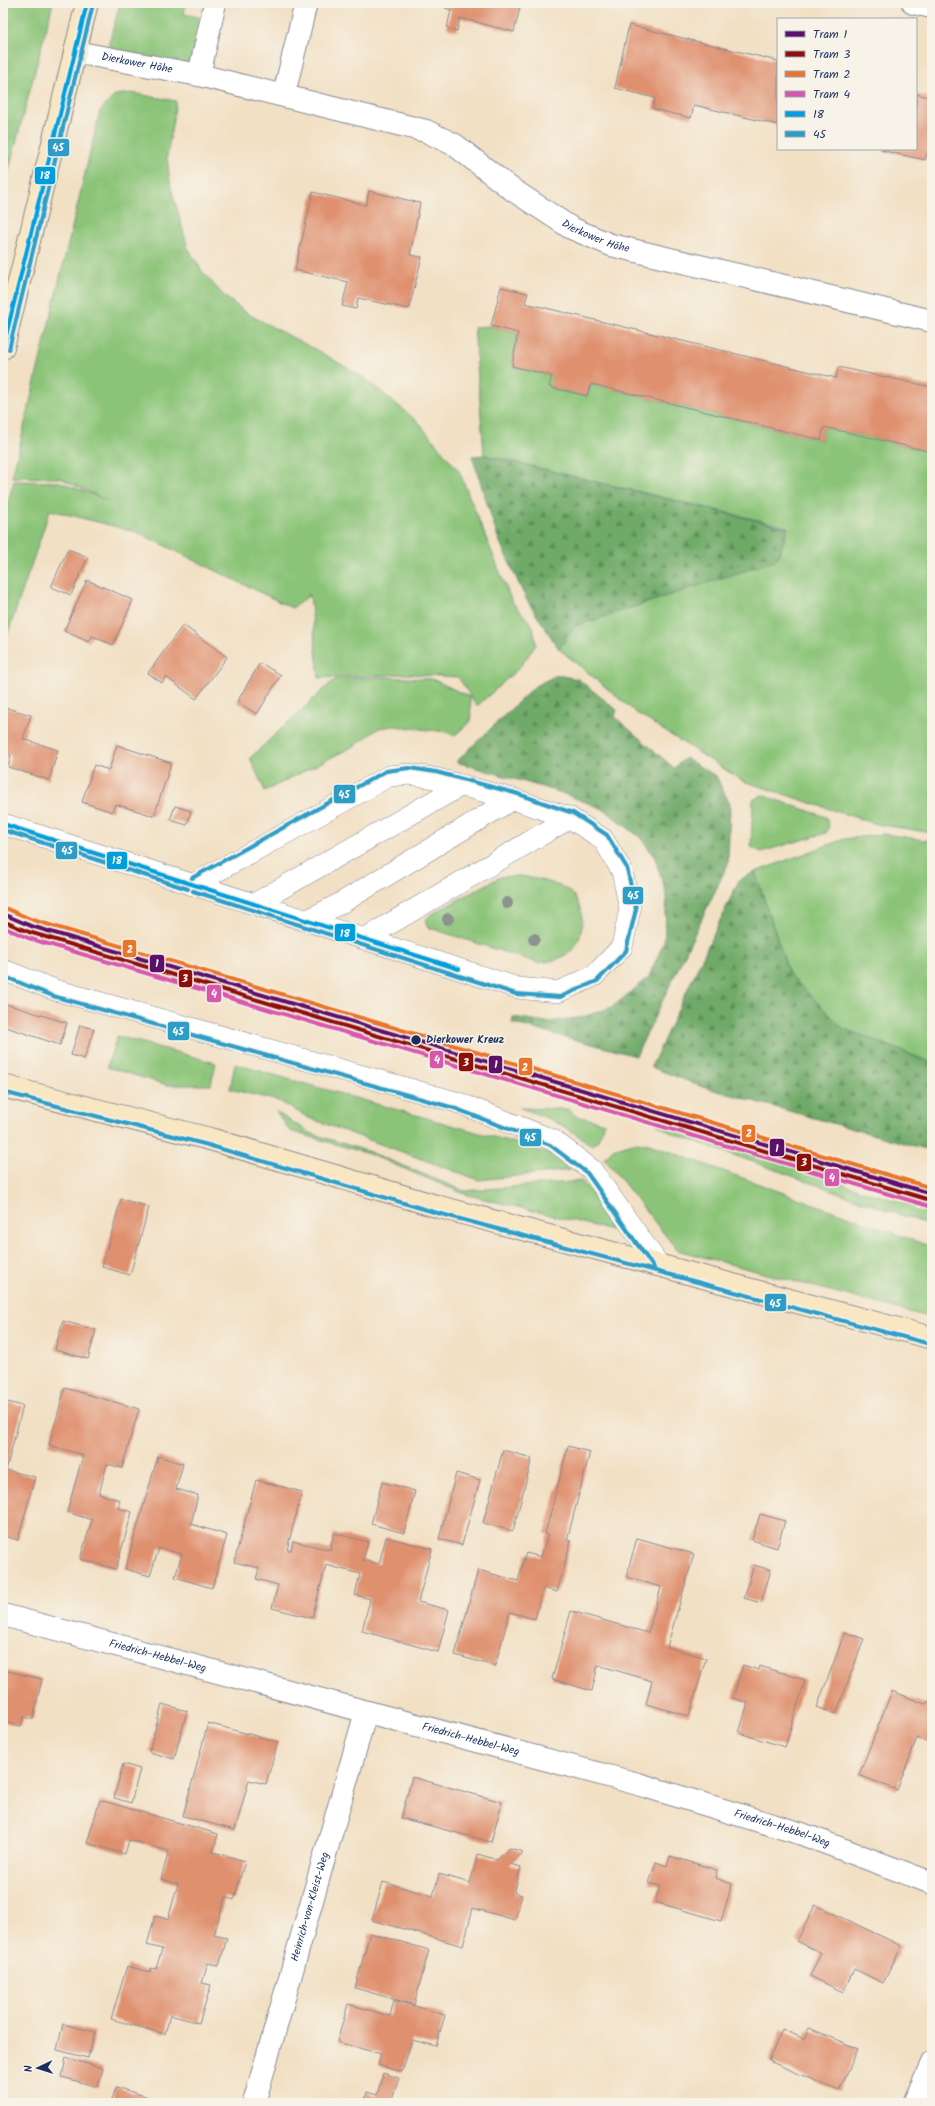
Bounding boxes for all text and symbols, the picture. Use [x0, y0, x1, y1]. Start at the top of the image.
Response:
legend [777, 18, 917, 150]
text: Tram 1 [813, 25, 847, 44]
text: Tram 3 [813, 45, 850, 64]
street label: Dierkower Höhe [100, 48, 174, 79]
text: Tram 2 [813, 65, 850, 84]
text: Tram 4 [813, 85, 850, 104]
text: 18 [813, 105, 825, 124]
text: 45 [813, 125, 828, 144]
line badge: 45 [47, 138, 70, 157]
text: 45 [52, 139, 65, 157]
line badge: 18 [34, 166, 56, 185]
text: 18 [40, 167, 50, 185]
street label: Dierkower Höhe [558, 215, 631, 258]
line badge: 45 [333, 784, 356, 804]
text: 45 [338, 786, 351, 804]
line badge: 45 [55, 841, 78, 860]
text: 45 [61, 842, 74, 860]
line badge: 18 [106, 851, 128, 870]
text: 18 [112, 852, 122, 870]
line badge: 45 [622, 886, 644, 905]
text: 45 [627, 887, 640, 905]
line badge: 18 [334, 923, 356, 942]
text: 18 [340, 925, 350, 943]
line badge: 2 [122, 939, 137, 958]
text: 2 [127, 941, 133, 959]
line badge: 1 [149, 954, 165, 973]
text: 1 [155, 955, 159, 973]
line badge: 3 [178, 969, 193, 988]
text: 3 [181, 970, 188, 988]
line badge: 4 [206, 984, 222, 1003]
text: 4 [211, 985, 217, 1003]
line badge: 45 [167, 1021, 190, 1041]
text: 45 [172, 1023, 185, 1041]
place label: Dierkower Kreuz [426, 1031, 504, 1049]
marker: Dierkower Kreuz [409, 1033, 423, 1047]
line badge: 4 [429, 1050, 444, 1069]
text: 4 [434, 1051, 440, 1069]
line badge: 3 [458, 1052, 474, 1072]
text: 3 [462, 1054, 469, 1072]
line badge: 1 [488, 1055, 503, 1074]
text: 1 [494, 1056, 498, 1074]
line badge: 2 [518, 1057, 533, 1076]
text: 2 [522, 1059, 528, 1077]
line badge: 2 [741, 1124, 756, 1143]
text: 2 [746, 1125, 752, 1143]
line badge: 45 [519, 1128, 542, 1147]
text: 45 [524, 1129, 537, 1147]
line badge: 1 [769, 1138, 785, 1157]
text: 1 [775, 1140, 779, 1158]
line badge: 3 [796, 1153, 812, 1172]
text: 3 [800, 1154, 807, 1172]
line badge: 4 [824, 1168, 840, 1187]
text: 4 [829, 1169, 835, 1187]
line badge: 45 [764, 1293, 787, 1312]
text: 45 [769, 1295, 782, 1313]
street label: Friedrich-Hebbel-Weg [107, 1635, 208, 1678]
street label: Friedrich-Hebbel-Weg [420, 1718, 521, 1761]
street label: Friedrich-Hebbel-Weg [732, 1805, 833, 1853]
street label: Heinrich-von-Kleist-Weg [286, 1850, 334, 1964]
north arrow [18, 2048, 58, 2088]
text: N [20, 2064, 38, 2073]

